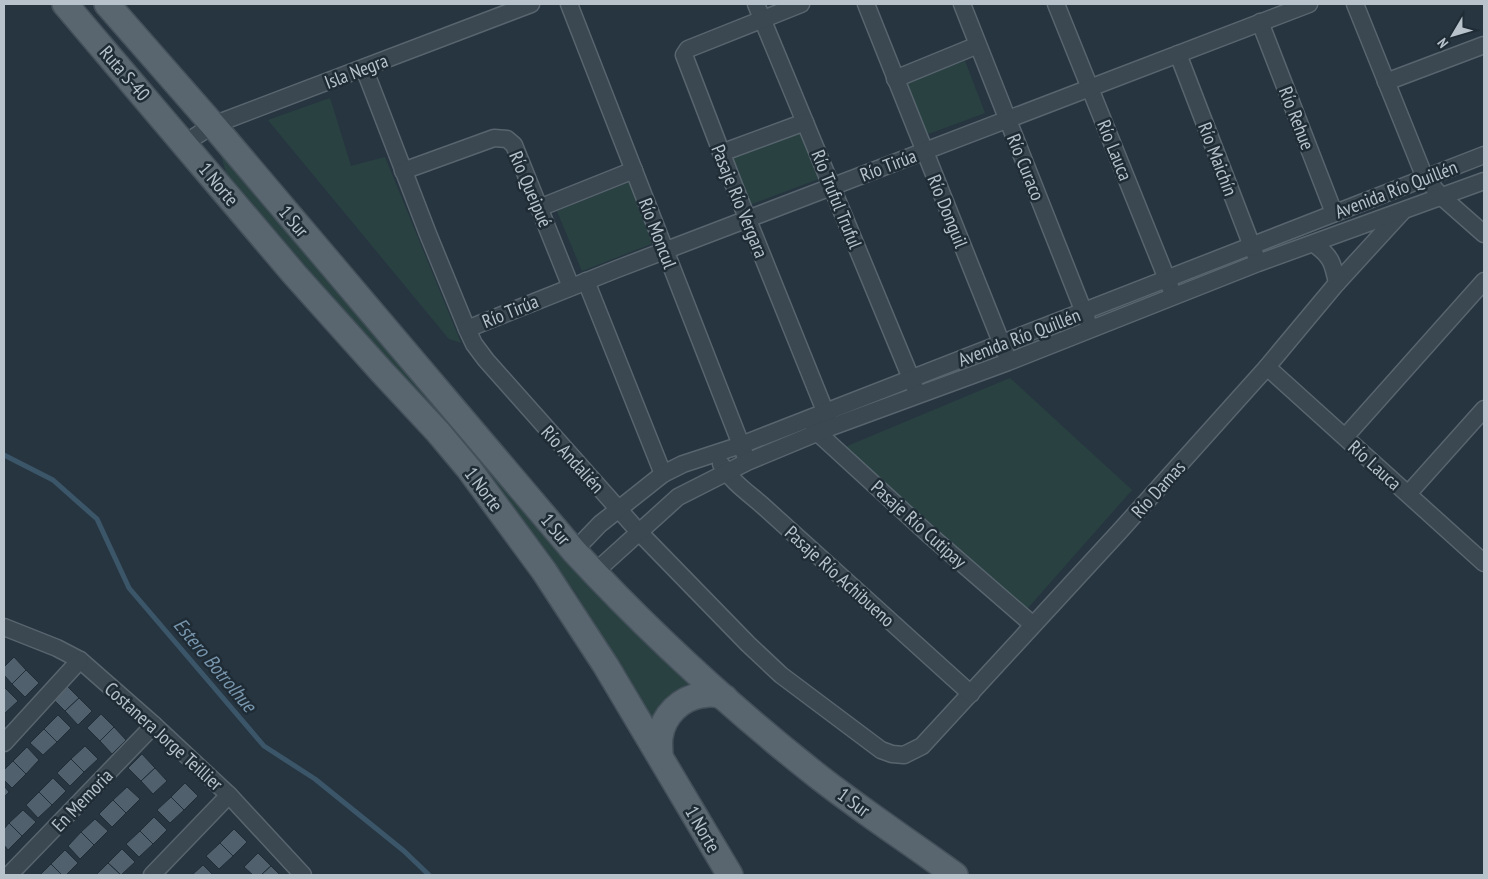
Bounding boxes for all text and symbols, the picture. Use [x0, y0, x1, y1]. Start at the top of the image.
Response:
north arrow [1428, 10, 1478, 60]
text: N [1433, 34, 1452, 52]
street label: Ruta S-40 [95, 41, 155, 105]
street label: Isla Negra [321, 48, 391, 94]
street label: Río Rehue [1274, 83, 1320, 153]
street label: Río Lauca [1092, 116, 1138, 184]
street label: Río Maichín [1193, 119, 1243, 199]
street label: Río Curaco [1002, 130, 1050, 204]
street label: Pasaje Río Vergara [706, 141, 774, 261]
street label: Río Tirúa [856, 143, 920, 187]
street label: Río Truful Truful [806, 146, 868, 252]
street label: Río Queipué [504, 147, 558, 231]
street label: Avenida Río Quillén [1331, 155, 1461, 223]
street label: 1 Norte [194, 157, 244, 211]
street label: Río Donguil [922, 171, 974, 252]
street label: Río Moncul [634, 194, 683, 272]
street label: 1 Sur [274, 200, 315, 242]
street label: Río Tirúa [478, 289, 542, 333]
street label: Avenida Río Quillén [954, 303, 1084, 371]
street label: Río Andalién [536, 420, 610, 498]
street label: Río Lauca [1343, 435, 1407, 495]
street label: Río Damas [1126, 455, 1190, 523]
street label: 1 Norte [459, 462, 509, 516]
street label: Pasaje Río Cutipay [866, 475, 972, 574]
street label: 1 Sur [536, 508, 577, 550]
street label: Pasaje Río Achibueno [780, 520, 900, 632]
water label: Estero Botrolhue [168, 612, 263, 719]
street label: Costanera Jorge Teillier [100, 677, 229, 796]
street label: En Memoria [46, 764, 118, 836]
street label: 1 Sur [833, 782, 876, 822]
street label: 1 Norte [680, 802, 726, 857]

